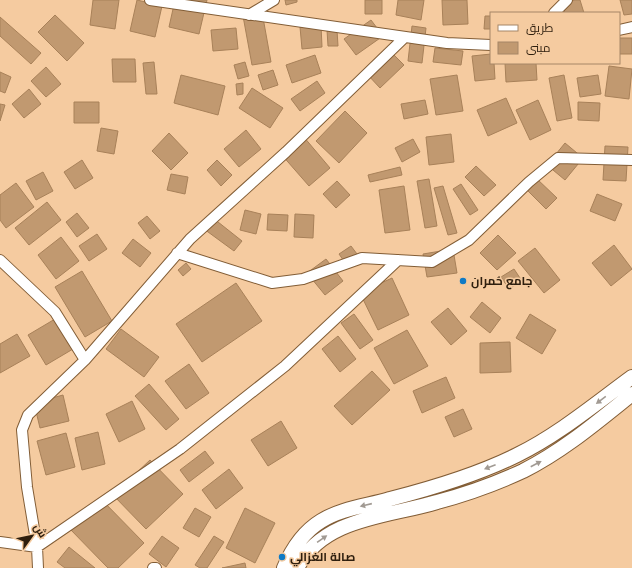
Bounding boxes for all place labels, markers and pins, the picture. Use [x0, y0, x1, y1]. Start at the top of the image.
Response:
place label: جامع حُمران [471, 273, 533, 290]
marker: جامع حُمران [458, 276, 468, 286]
place label: صالة الغزالي [290, 549, 355, 567]
marker: صالة الغزالي [277, 552, 287, 562]

